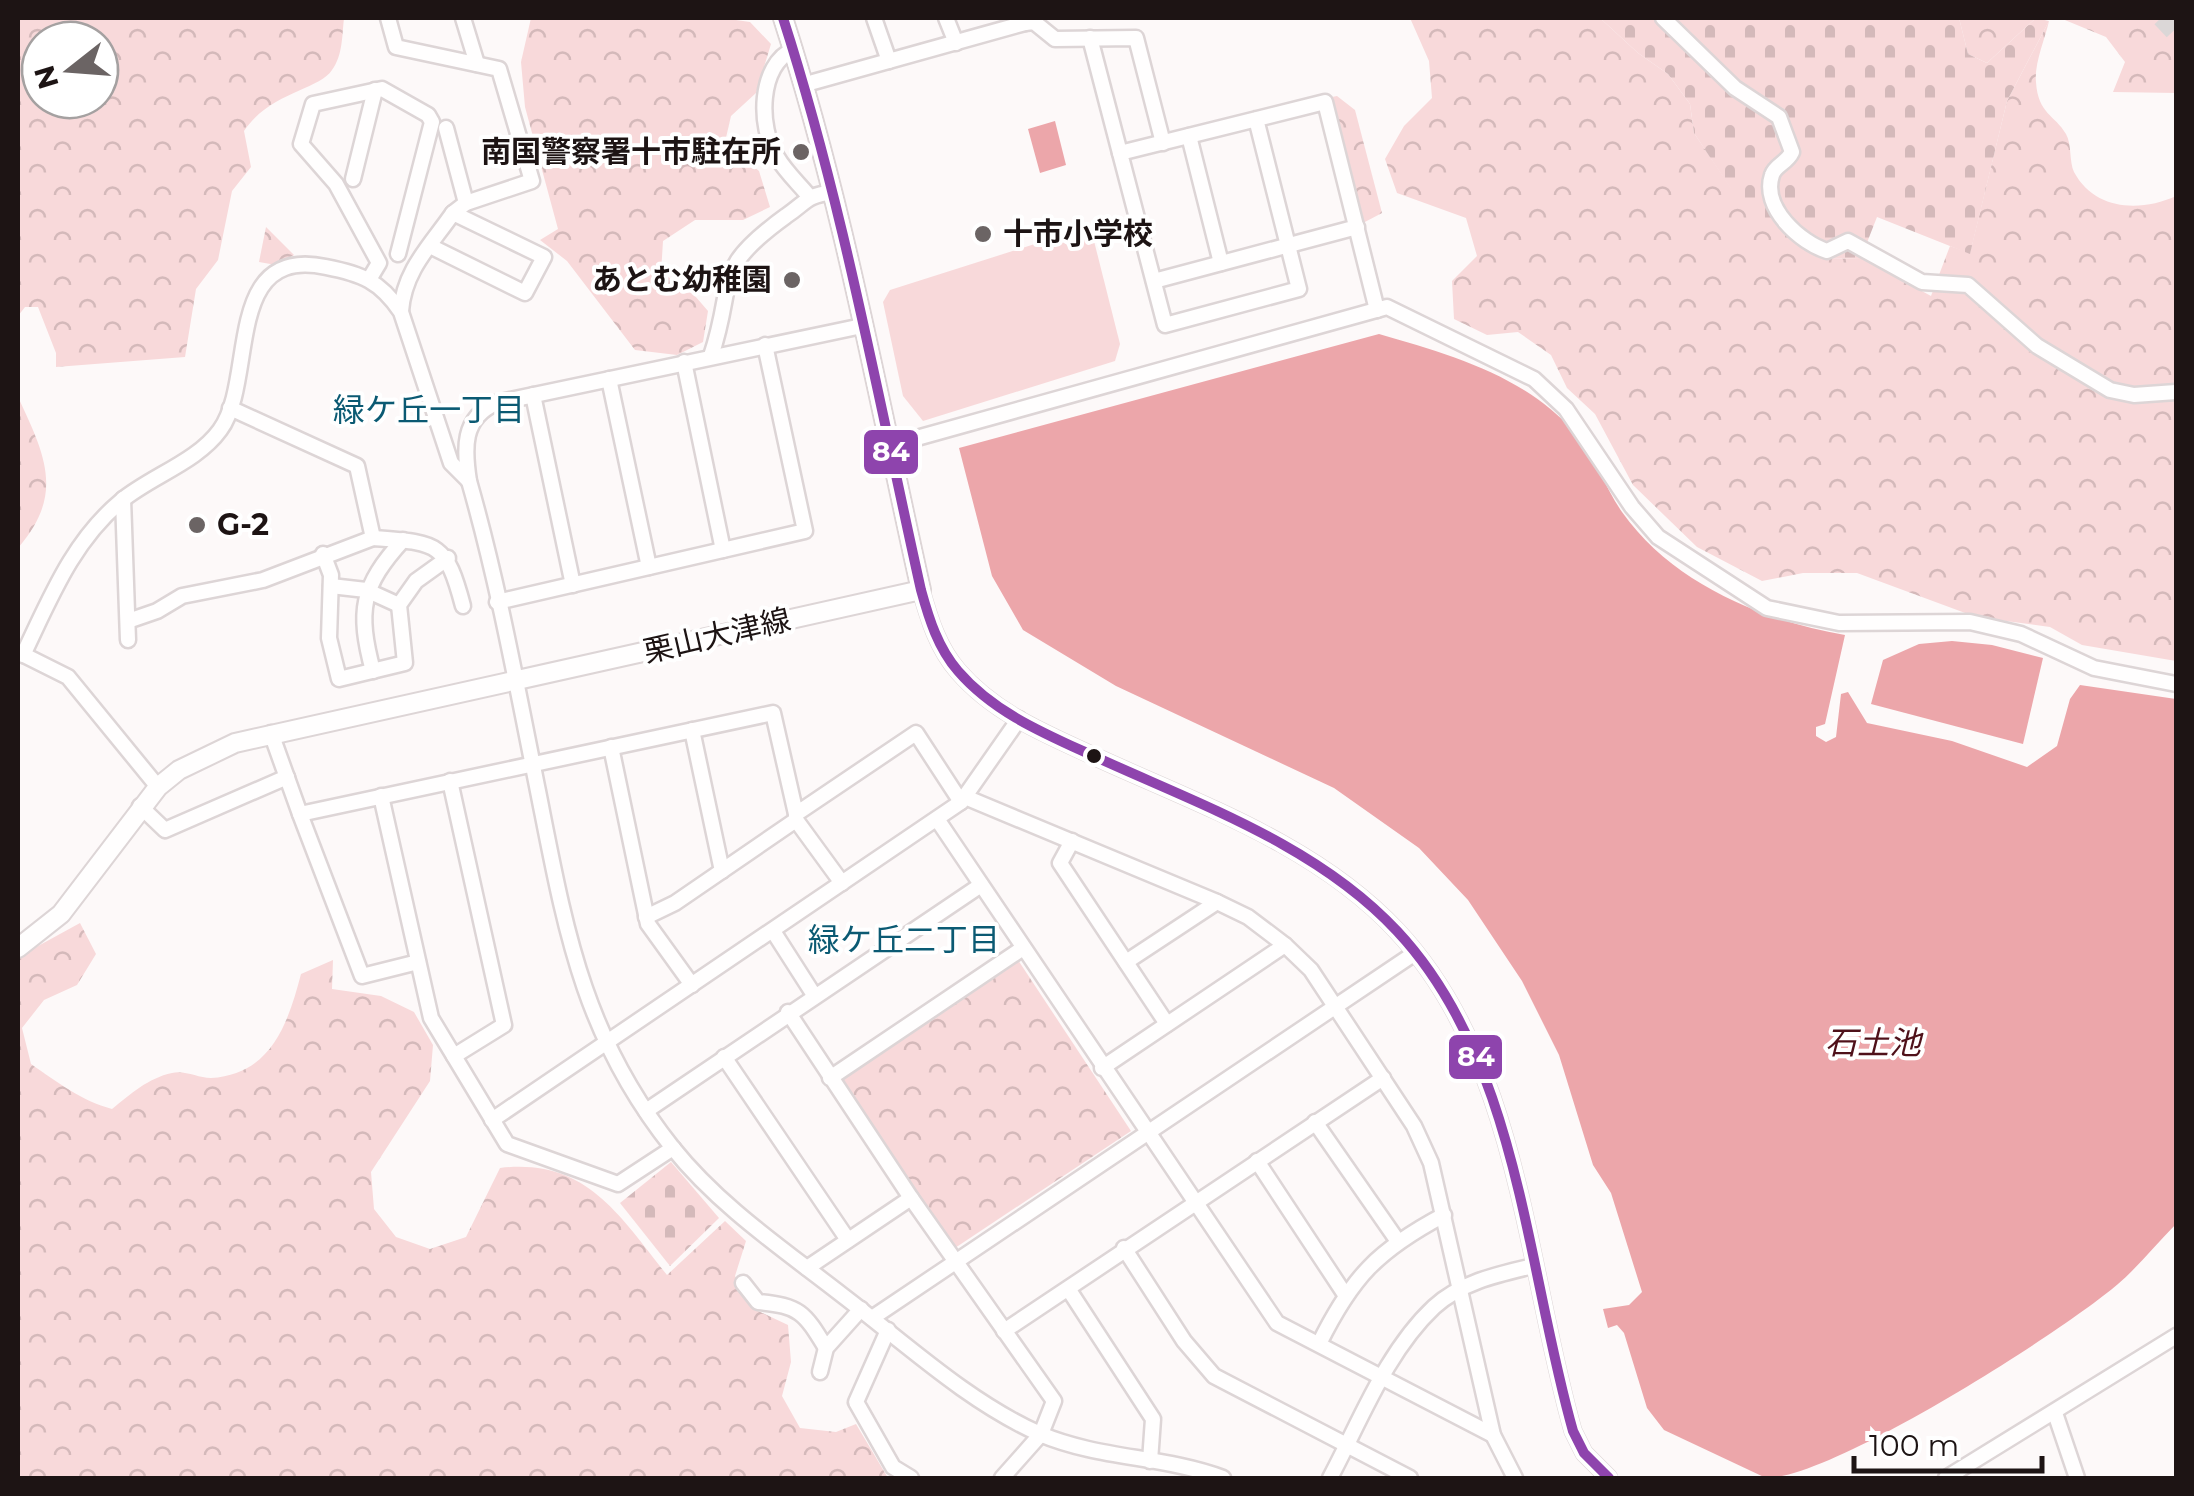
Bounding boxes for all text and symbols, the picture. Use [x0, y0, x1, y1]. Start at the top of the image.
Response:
north arrow [20, 20, 120, 120]
text: N [27, 62, 66, 93]
place label: 南国警察署十市駐在所 [481, 133, 781, 170]
marker: 南国警察署十市駐在所 [790, 141, 812, 163]
place label: 十市小学校 [1003, 215, 1153, 252]
marker: 十市小学校 [972, 223, 994, 245]
place label: あとむ幼稚園 [592, 261, 772, 298]
marker: あとむ幼稚園 [781, 269, 803, 291]
district label: 緑ケ丘一丁目 [333, 390, 525, 429]
line badge: 84 [862, 428, 920, 476]
text: 84 [872, 434, 911, 468]
place label: G-2 [217, 506, 269, 543]
marker: G-2 [186, 514, 208, 536]
street label: 栗山大津線 [640, 601, 794, 670]
unlabelled marker [1084, 746, 1104, 766]
district label: 緑ケ丘二丁目 [808, 920, 1000, 959]
water label: 石土池 [1825, 1023, 1924, 1062]
line badge: 84 [1447, 1033, 1504, 1081]
text: 84 [1457, 1039, 1496, 1073]
scale bar [1854, 1411, 2042, 1473]
text: 100 m [1869, 1427, 1959, 1464]

